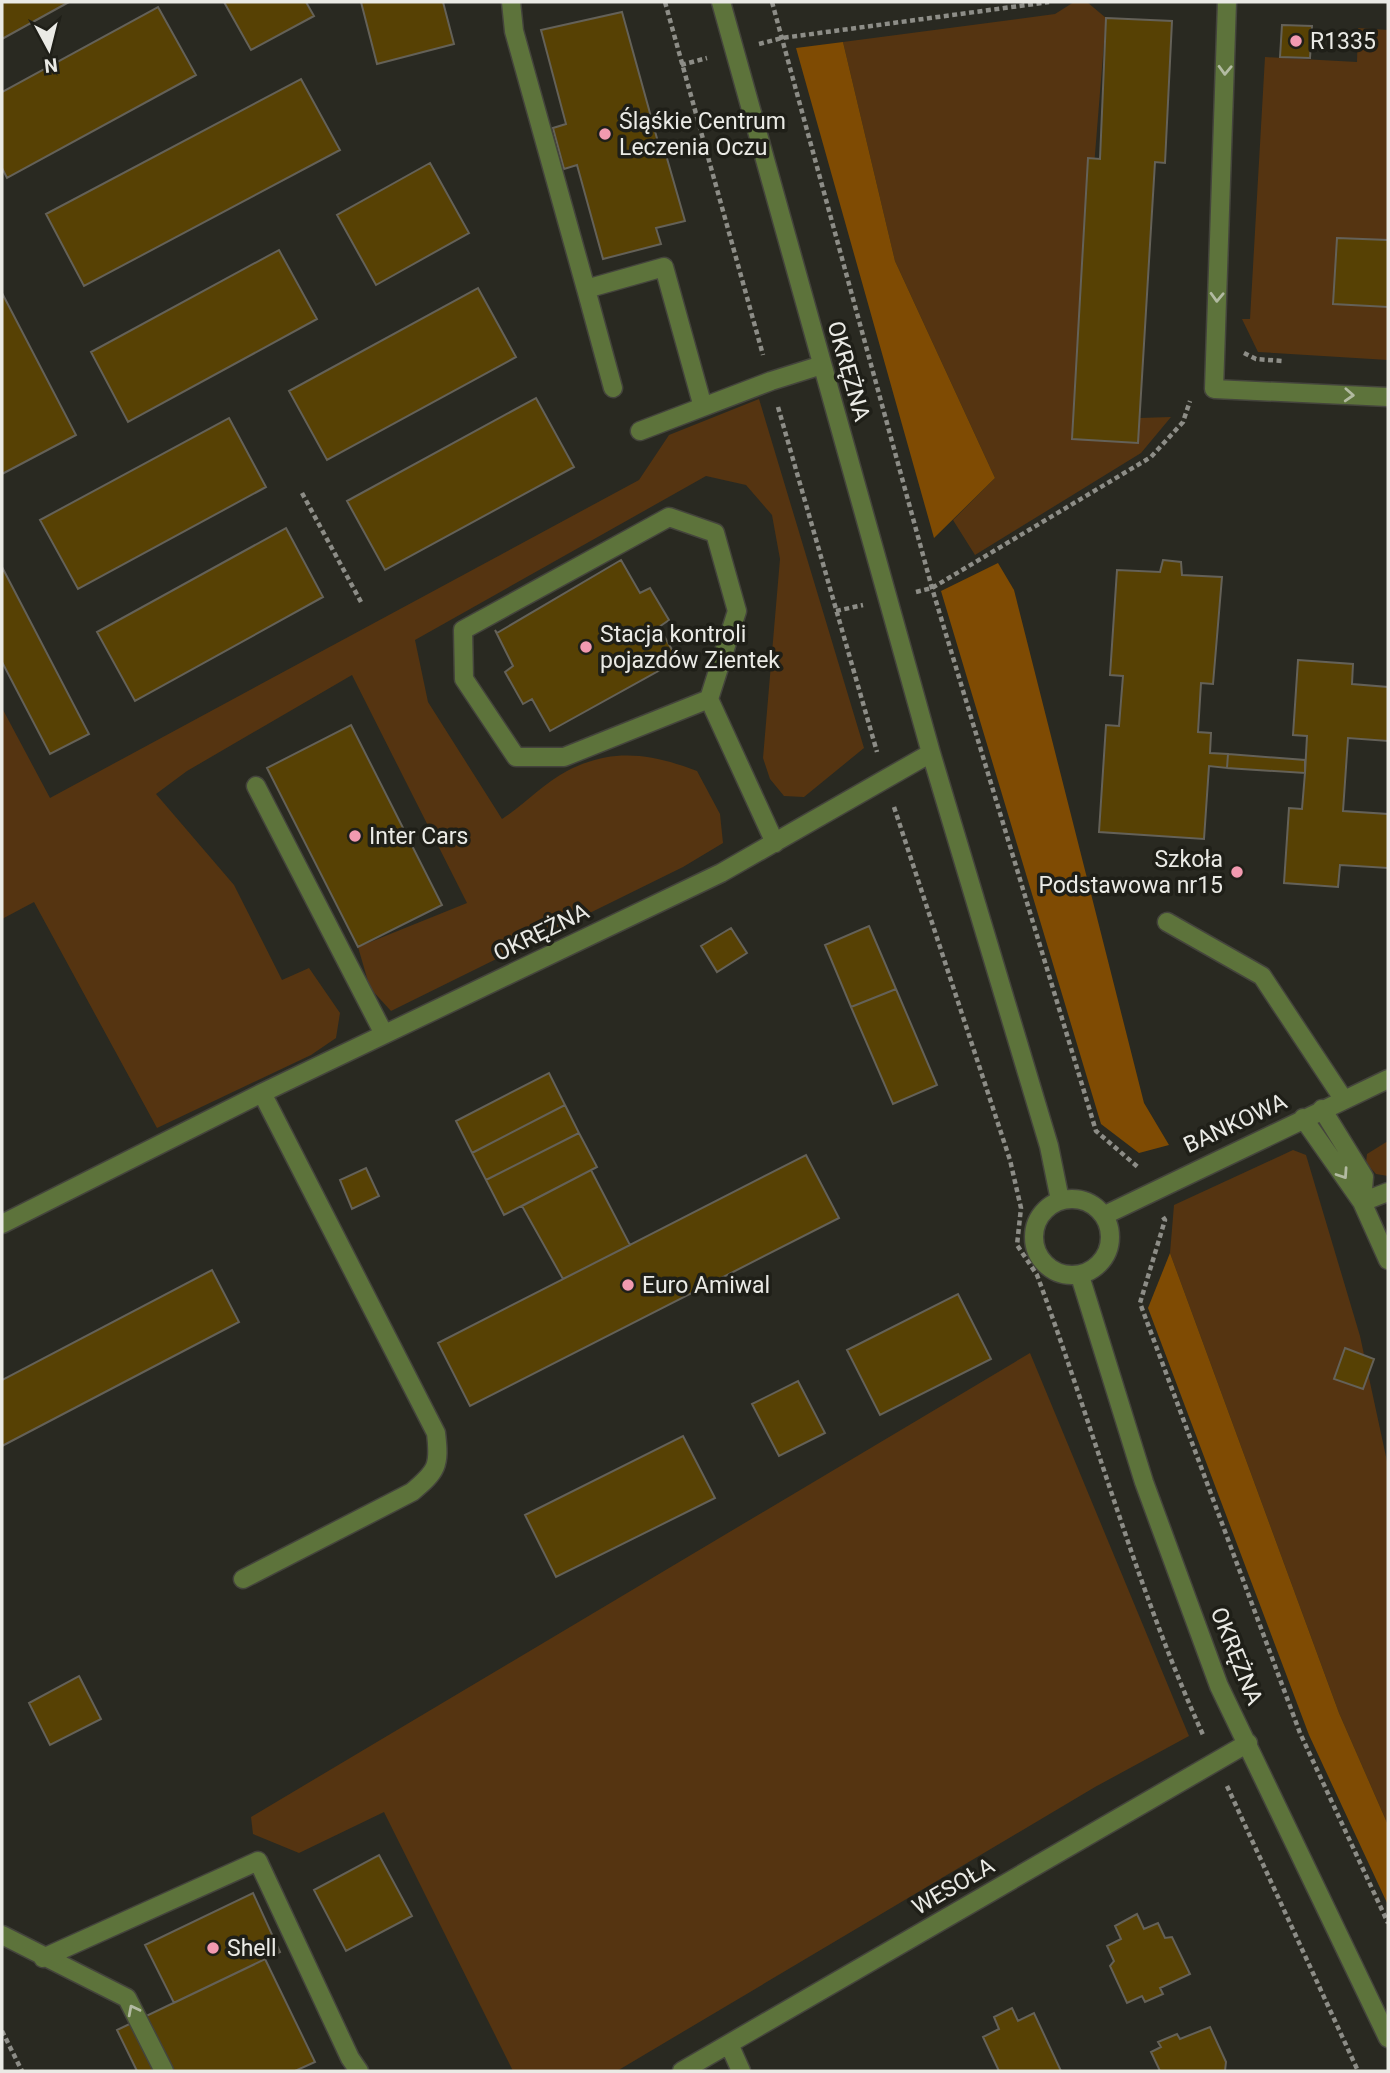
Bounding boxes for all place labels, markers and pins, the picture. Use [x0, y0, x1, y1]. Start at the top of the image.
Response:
place label: R1335 [1310, 28, 1376, 55]
marker: R1335 [1288, 33, 1304, 49]
place label: Śląśkie Centrum Leczenia Oczu [619, 107, 786, 161]
marker: Śląśkie Centrum Leczenia Oczu [597, 126, 613, 142]
place label: Stacja kontroli pojazdów Zientek [600, 621, 780, 674]
marker: Stacja kontroli pojazdów Zientek [578, 639, 594, 655]
place label: Inter Cars [369, 823, 468, 850]
marker: Inter Cars [347, 828, 363, 844]
place label: Szkoła Podstawowa nr15 [1038, 846, 1223, 899]
marker: Szkoła Podstawowa nr15 [1229, 864, 1245, 880]
place label: Euro Amiwal [642, 1272, 770, 1299]
marker: Euro Amiwal [620, 1277, 636, 1293]
place label: Shell [227, 1935, 277, 1962]
marker: Shell [205, 1940, 221, 1956]

